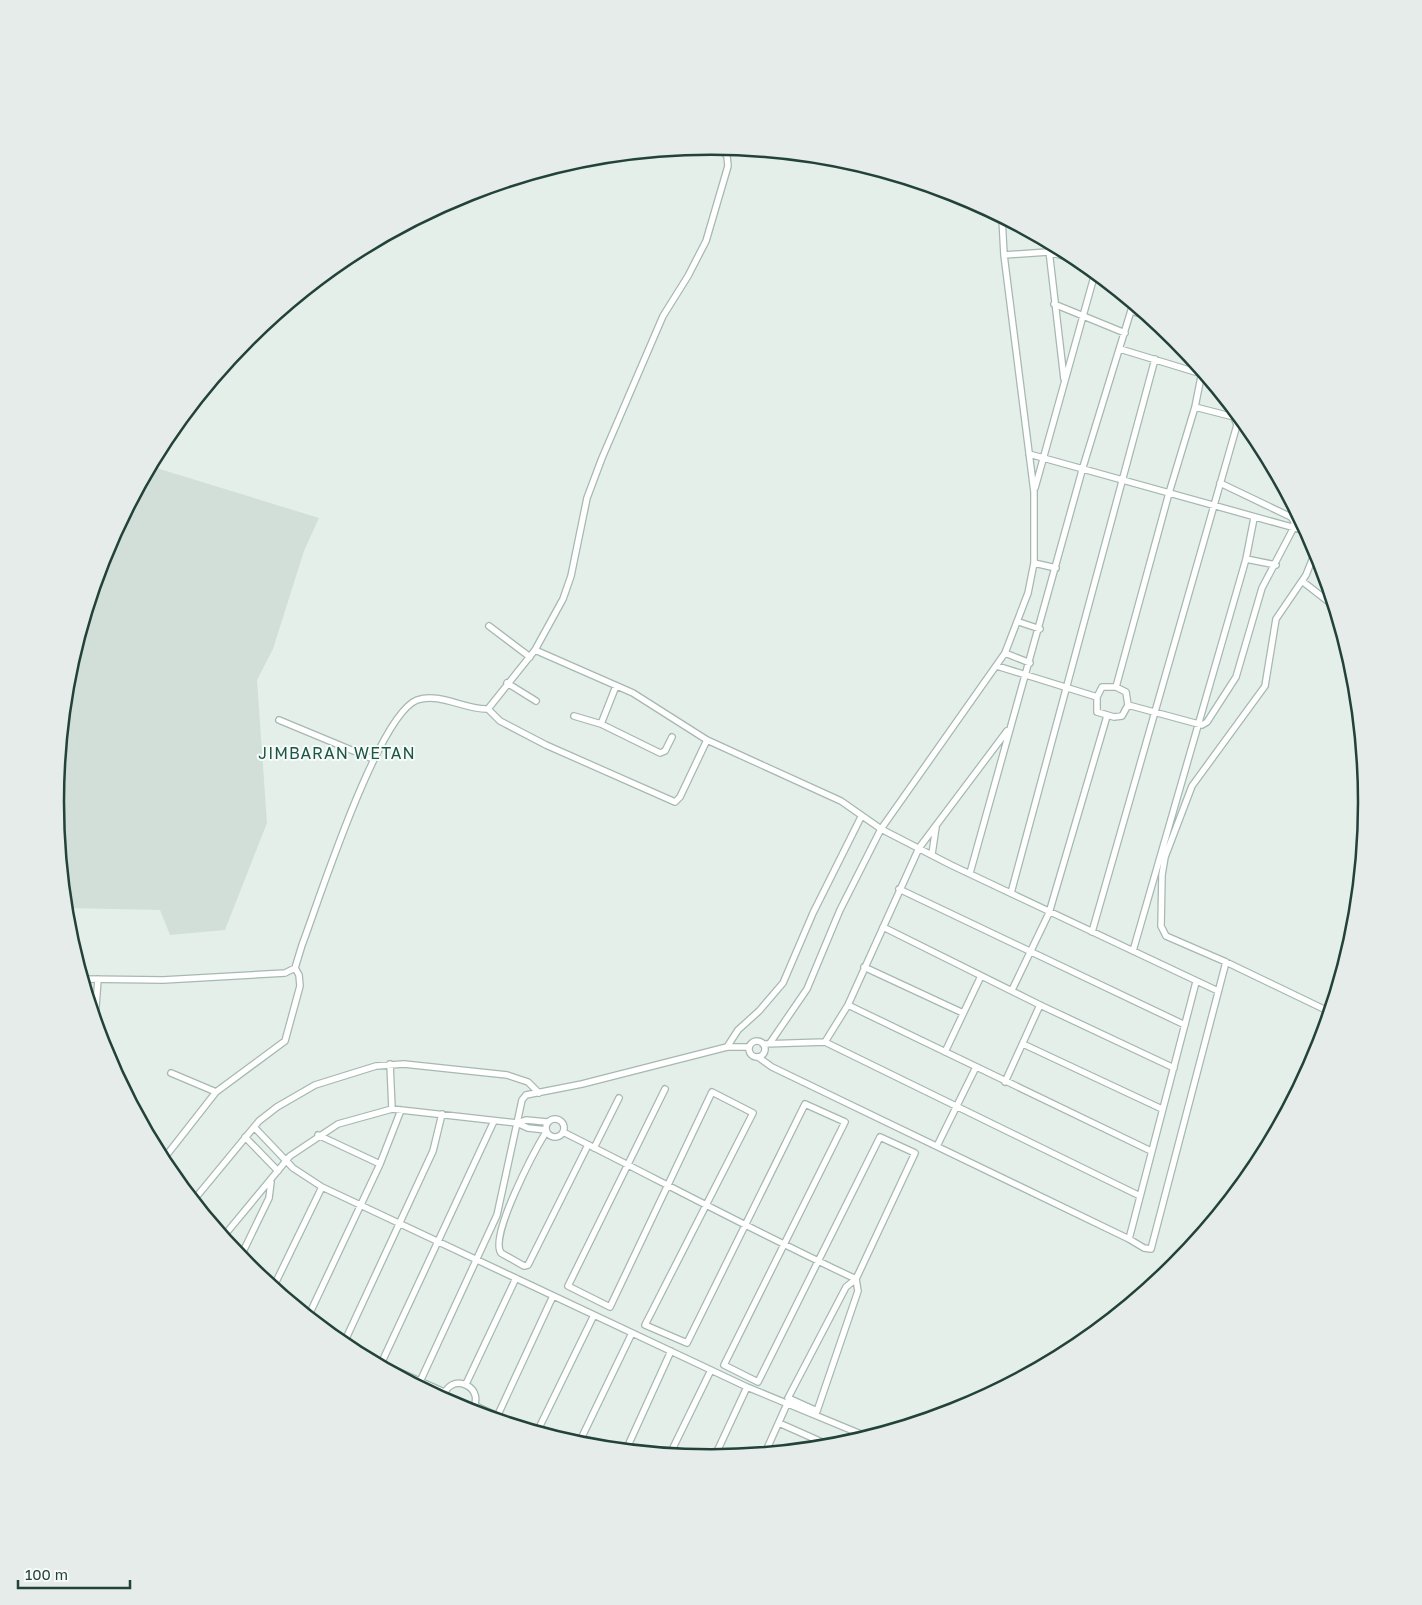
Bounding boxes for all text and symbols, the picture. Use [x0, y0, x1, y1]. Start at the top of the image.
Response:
district label: JIMBARAN WETAN [258, 743, 416, 763]
scale bar [18, 1558, 130, 1590]
text: 100 m [25, 1565, 68, 1583]

